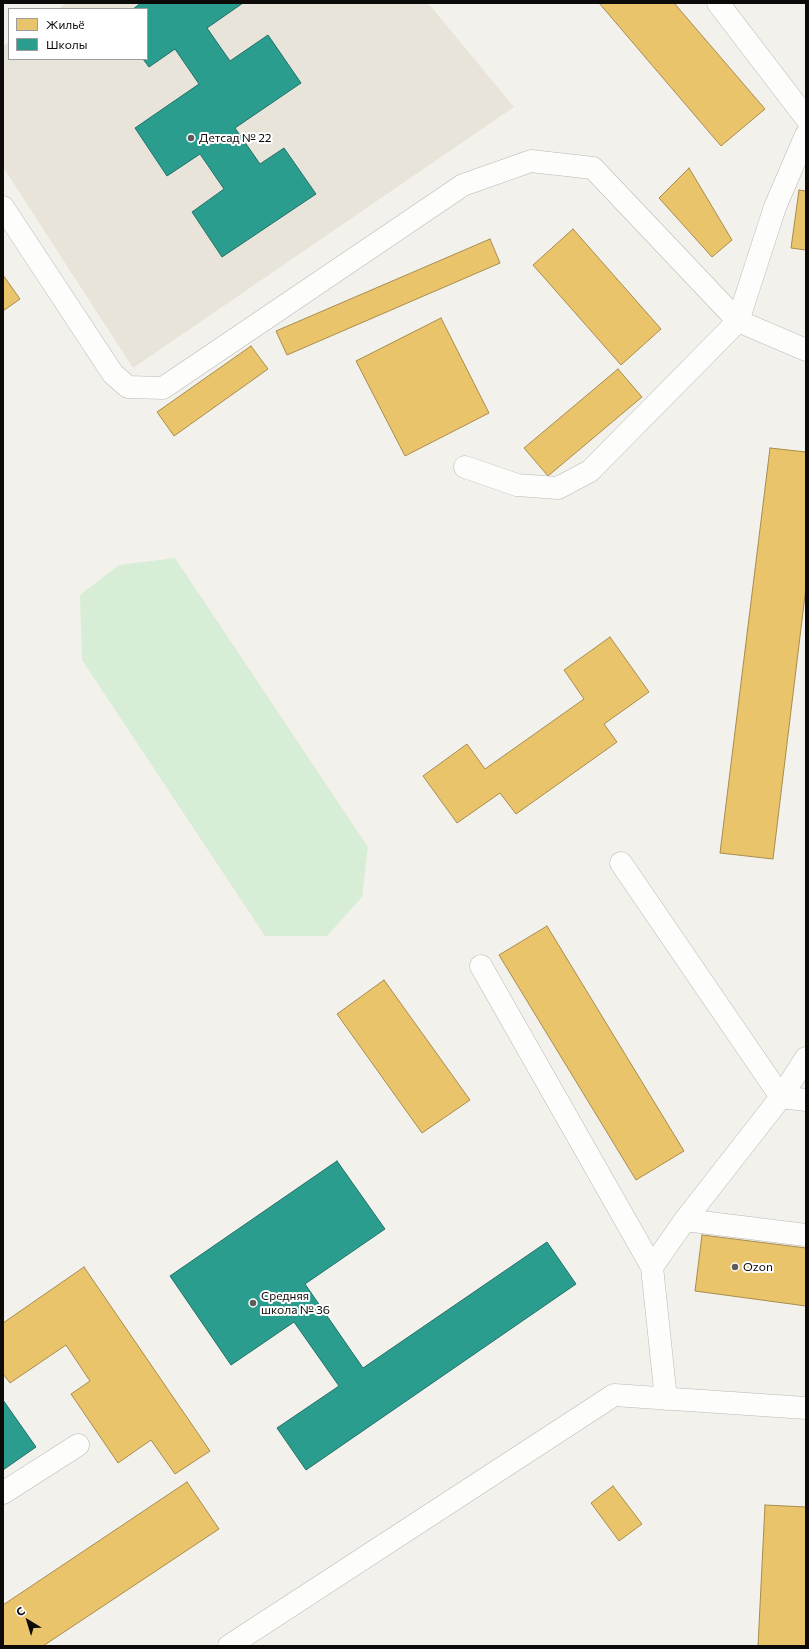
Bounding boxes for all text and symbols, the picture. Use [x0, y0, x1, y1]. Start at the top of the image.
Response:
legend [8, 8, 148, 60]
text: Жильё [46, 17, 85, 31]
text: Школы [46, 37, 87, 51]
place label: Детсад № 22 [199, 131, 271, 145]
marker: Детсад № 22 [186, 133, 196, 143]
place label: Ozon [743, 1260, 773, 1274]
marker: Ozon [730, 1262, 740, 1272]
place label: Средняя школа № 36 [261, 1289, 330, 1317]
marker: Средняя школа № 36 [248, 1298, 258, 1308]
north arrow [8, 1601, 48, 1641]
text: С [13, 1604, 27, 1619]

